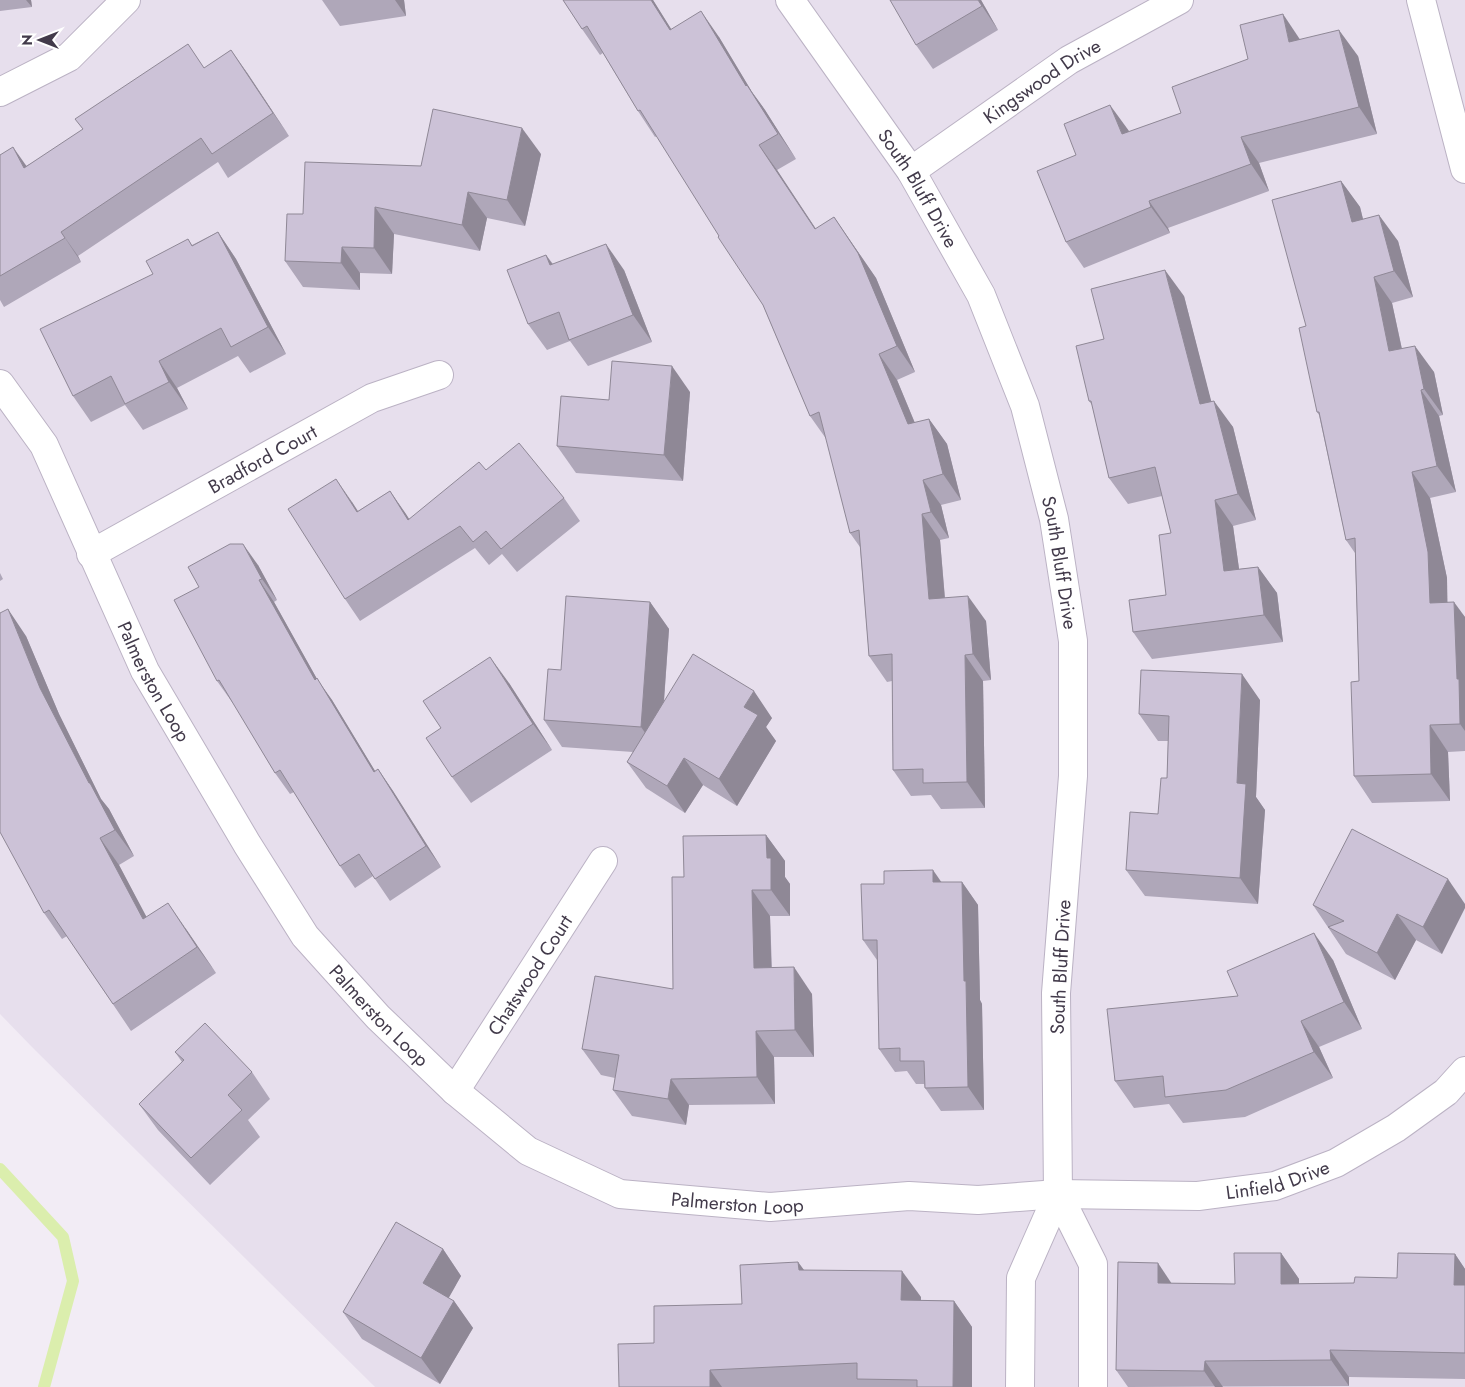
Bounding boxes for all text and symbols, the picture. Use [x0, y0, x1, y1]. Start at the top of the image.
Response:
north arrow [15, 15, 65, 65]
street label: Kingswood Drive [978, 32, 1106, 130]
text: N [17, 34, 37, 46]
street label: South Bluff Drive [871, 124, 965, 253]
street label: Bradford Court [203, 418, 322, 500]
street label: South Bluff Drive [1035, 493, 1084, 632]
street label: Palmerston Loop [110, 617, 197, 747]
street label: South Bluff Drive [1043, 899, 1078, 1035]
street label: Chatswood Court [481, 909, 579, 1041]
street label: Palmerston Loop [323, 959, 435, 1073]
street label: Linfield Drive [1224, 1154, 1334, 1206]
street label: Palmerston Loop [670, 1185, 805, 1221]

